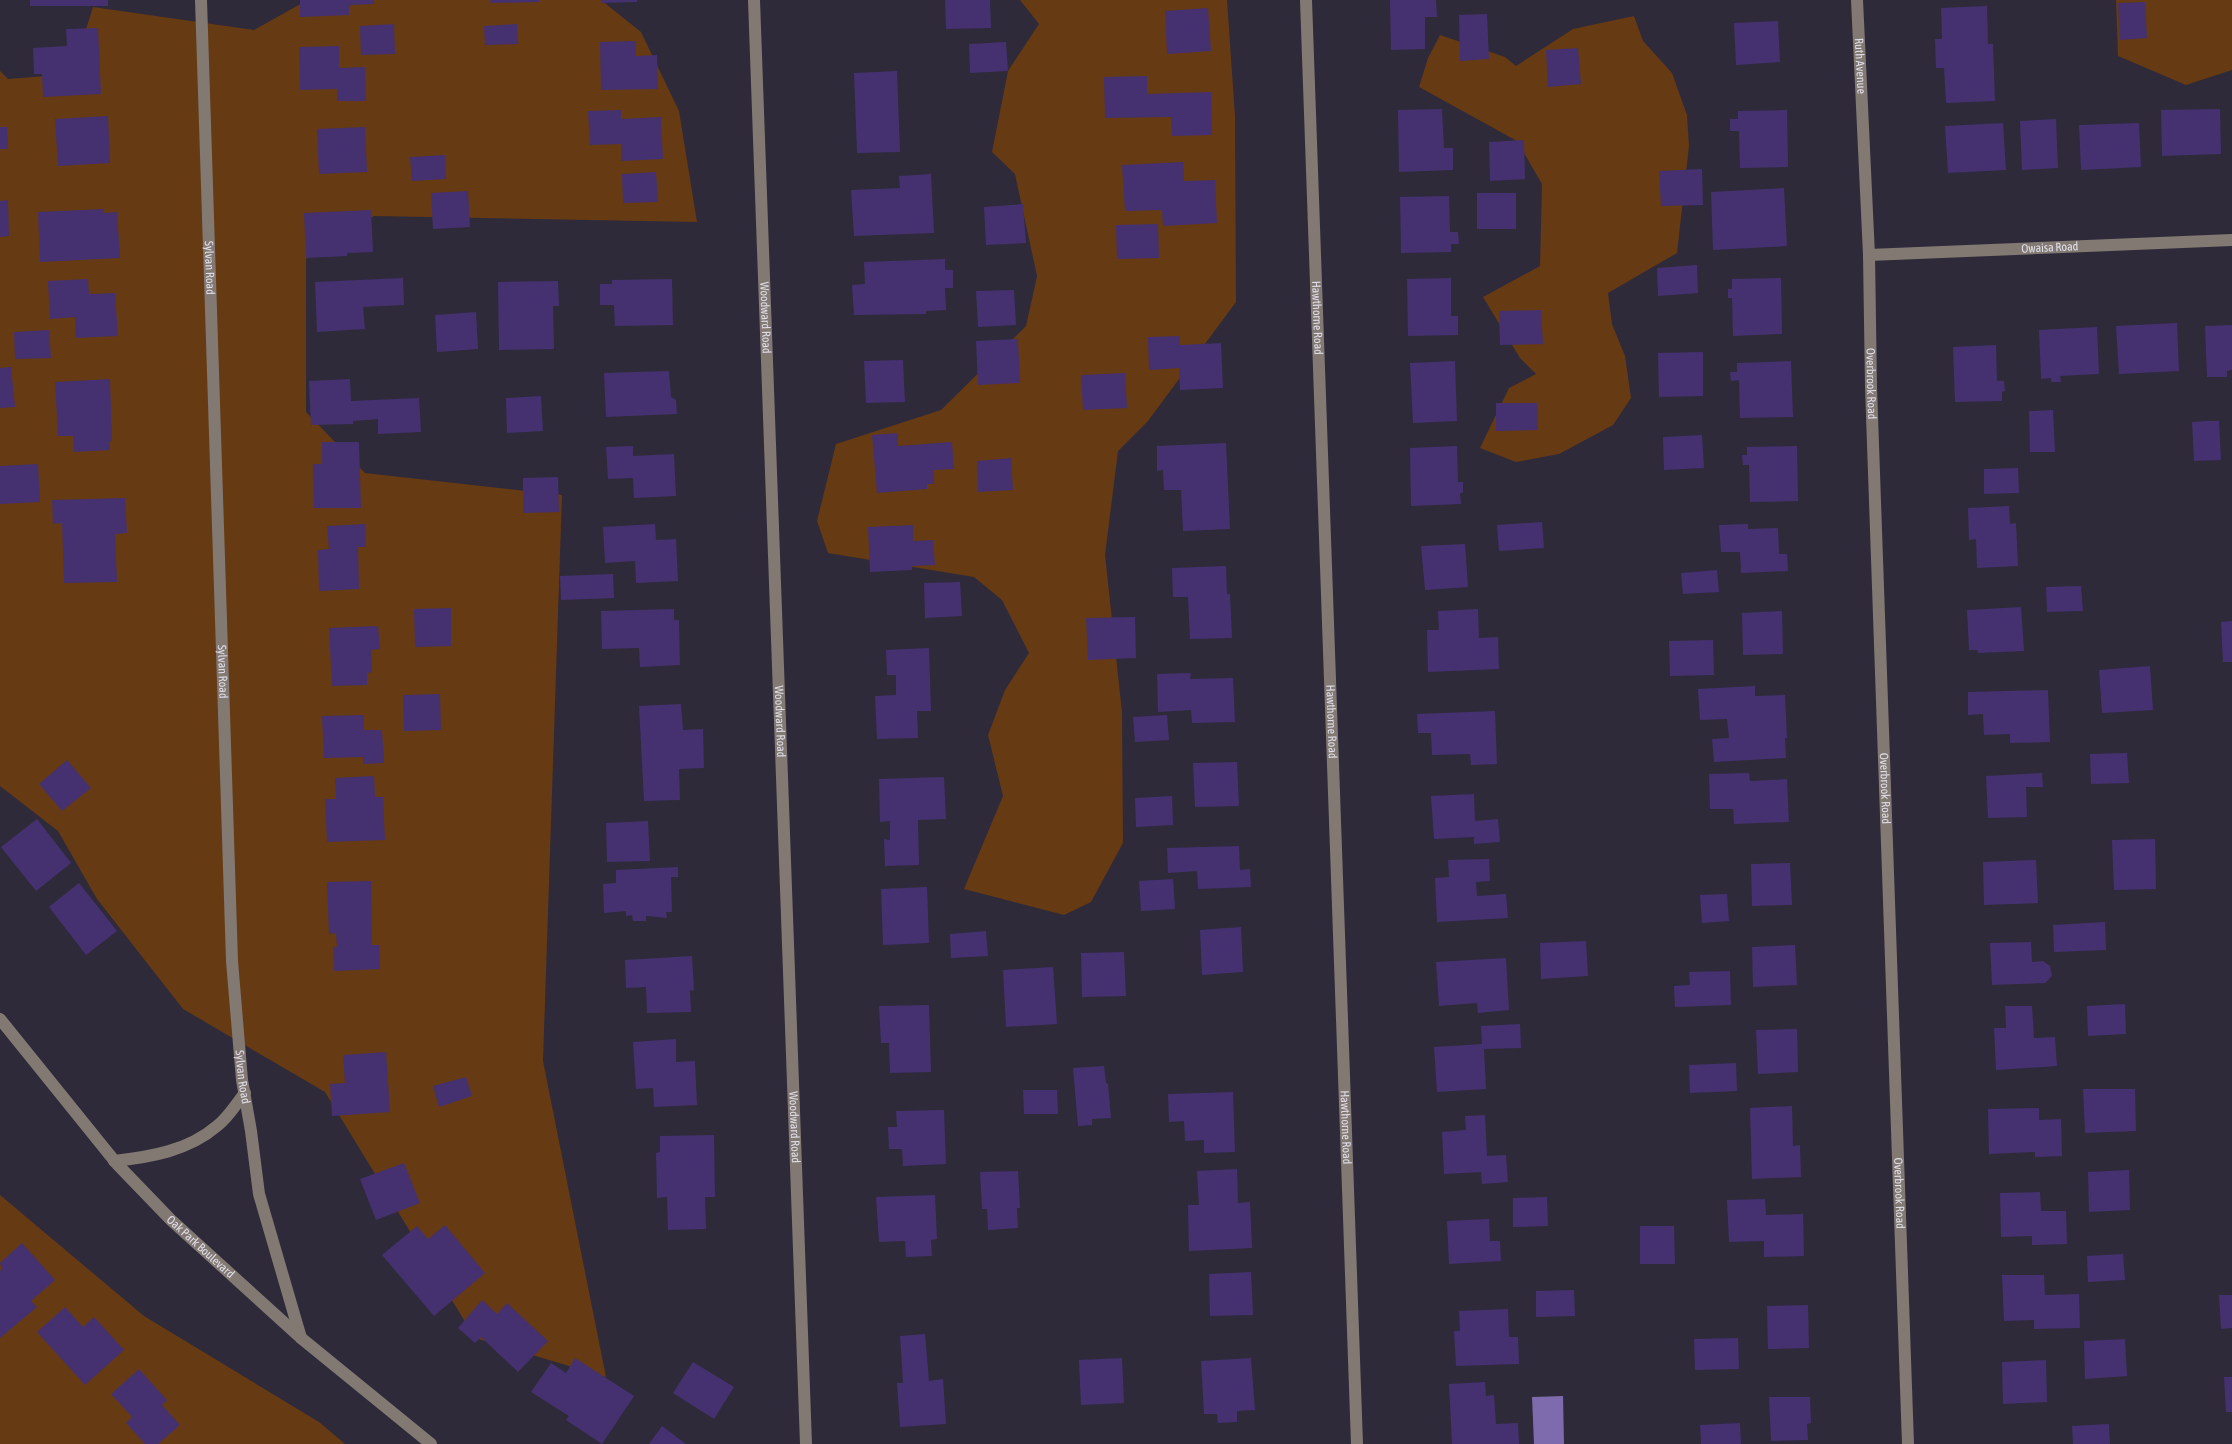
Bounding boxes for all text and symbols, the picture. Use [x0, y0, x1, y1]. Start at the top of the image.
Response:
street label: Ruth Avenue [1852, 38, 1868, 94]
street label: Owaisa Road [2021, 239, 2079, 256]
street label: Sylvan Road [202, 241, 218, 295]
street label: Hawthorne Road [1309, 281, 1326, 355]
street label: Woodward Road [757, 282, 774, 354]
street label: Overbrook Road [1863, 348, 1879, 420]
street label: Sylvan Road [215, 645, 231, 699]
street label: Hawthorne Road [1323, 684, 1340, 759]
street label: Woodward Road [772, 685, 788, 758]
street label: Overbrook Road [1877, 753, 1893, 824]
street label: Sylvan Road [233, 1050, 253, 1105]
street label: Hawthorne Road [1338, 1090, 1354, 1165]
street label: Woodward Road [786, 1091, 803, 1163]
street label: Overbrook Road [1891, 1157, 1907, 1229]
street label: Oak Park Boulevard [164, 1213, 237, 1281]

